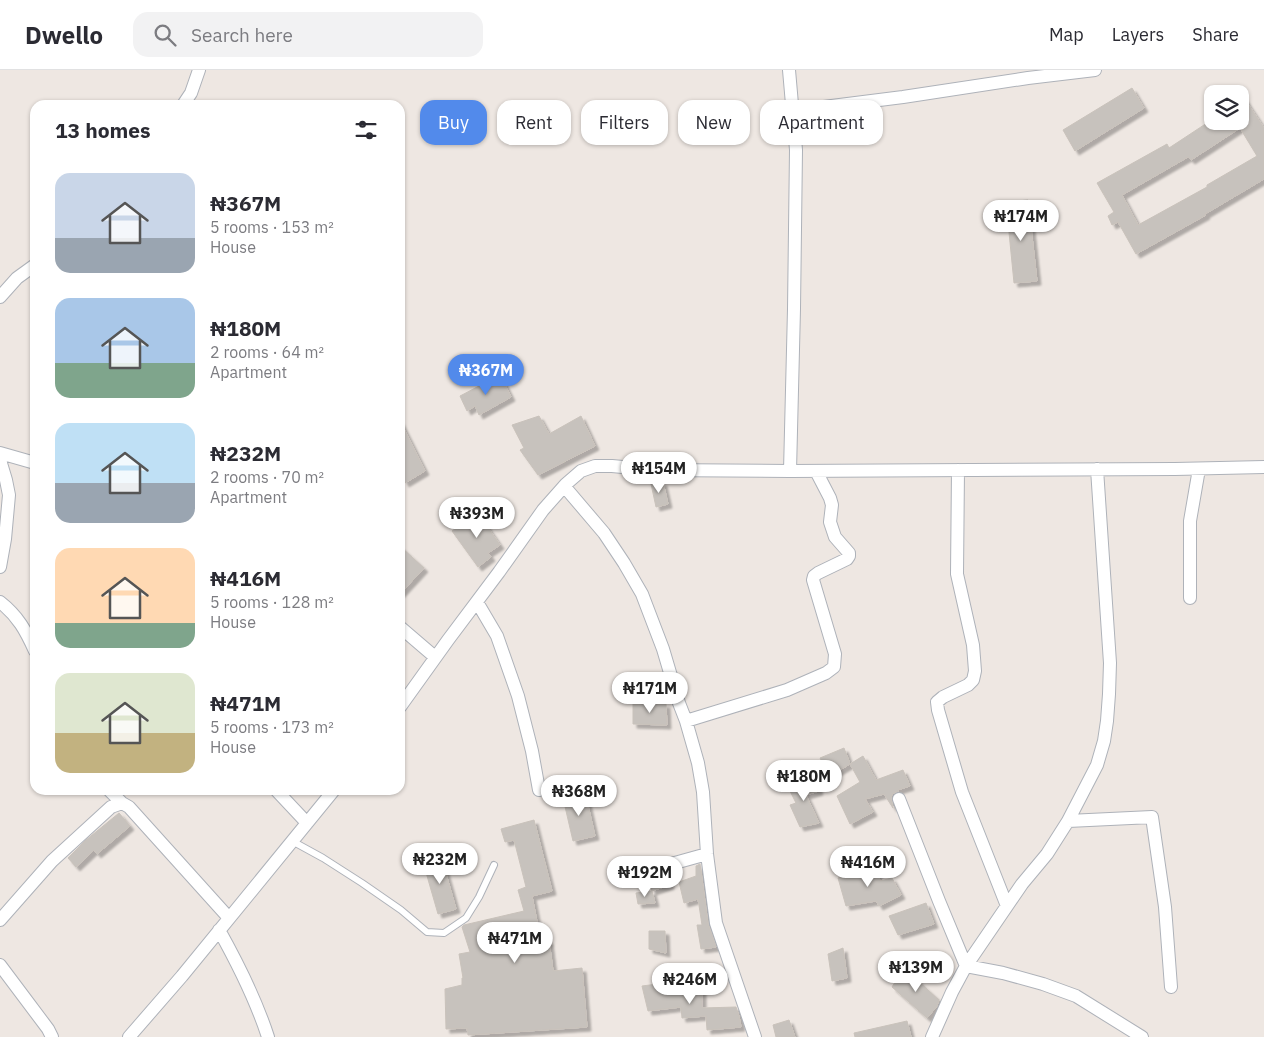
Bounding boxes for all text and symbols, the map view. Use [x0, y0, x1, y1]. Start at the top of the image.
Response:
search box [133, 12, 483, 57]
text: Dwello [25, 19, 103, 51]
icon: search [151, 21, 179, 49]
text: Search here [191, 23, 293, 47]
text: Map [1049, 23, 1084, 46]
text: Layers [1112, 23, 1164, 46]
text: Share [1192, 23, 1239, 46]
map controls [1204, 85, 1249, 130]
button: layers [1204, 85, 1249, 130]
chip: Buy [420, 100, 487, 145]
chip: Rent [497, 100, 571, 145]
chip: Filters [581, 100, 668, 145]
chip: New [678, 100, 750, 145]
chip: Apartment [760, 100, 883, 145]
text: 13 homes [55, 116, 151, 144]
icon: filters [352, 116, 380, 144]
text: ₦367M [210, 189, 281, 217]
icon: home [95, 193, 155, 253]
pin: ₦174M [986, 200, 1056, 242]
text: ₦174M [994, 206, 1048, 226]
text: 5 rooms · 153 m² [210, 217, 334, 237]
text: House [210, 237, 256, 257]
text: ₦180M [210, 314, 281, 342]
icon: home [95, 318, 155, 378]
text: 2 rooms · 64 m² [210, 342, 324, 362]
pin: ₦367M [451, 354, 521, 396]
text: ₦367M [459, 360, 513, 380]
text: Apartment [210, 362, 287, 382]
text: ₦232M [210, 439, 281, 467]
icon: home [95, 443, 155, 503]
pin: ₦154M [624, 452, 694, 494]
text: ₦154M [632, 458, 686, 478]
text: 2 rooms · 70 m² [210, 467, 324, 487]
text: Apartment [210, 487, 287, 507]
pin: ₦393M [442, 496, 512, 539]
text: ₦393M [450, 503, 504, 523]
text: ₦416M [210, 564, 281, 592]
icon: home [95, 568, 155, 628]
text: 5 rooms · 128 m² [210, 592, 334, 612]
text: House [210, 612, 256, 632]
pin: ₦171M [615, 672, 685, 714]
text: ₦171M [623, 678, 677, 698]
text: ₦471M [210, 689, 281, 717]
icon: home [95, 693, 155, 753]
text: 5 rooms · 173 m² [210, 717, 334, 737]
text: House [210, 737, 256, 757]
pin: ₦180M [769, 760, 839, 802]
text: ₦180M [777, 766, 831, 786]
pin: ₦368M [544, 774, 614, 817]
text: ₦368M [552, 781, 606, 801]
pin: ₦232M [405, 842, 475, 885]
pin: ₦416M [833, 846, 903, 888]
text: ₦232M [413, 849, 467, 869]
text: ₦416M [841, 852, 895, 872]
pin: ₦192M [610, 856, 680, 898]
text: ₦192M [618, 862, 672, 882]
pin: ₦471M [480, 922, 550, 964]
text: ₦471M [488, 928, 542, 948]
pin: ₦139M [881, 950, 951, 993]
text: ₦139M [889, 957, 943, 977]
pin: ₦246M [655, 962, 725, 1005]
text: ₦246M [663, 969, 717, 989]

